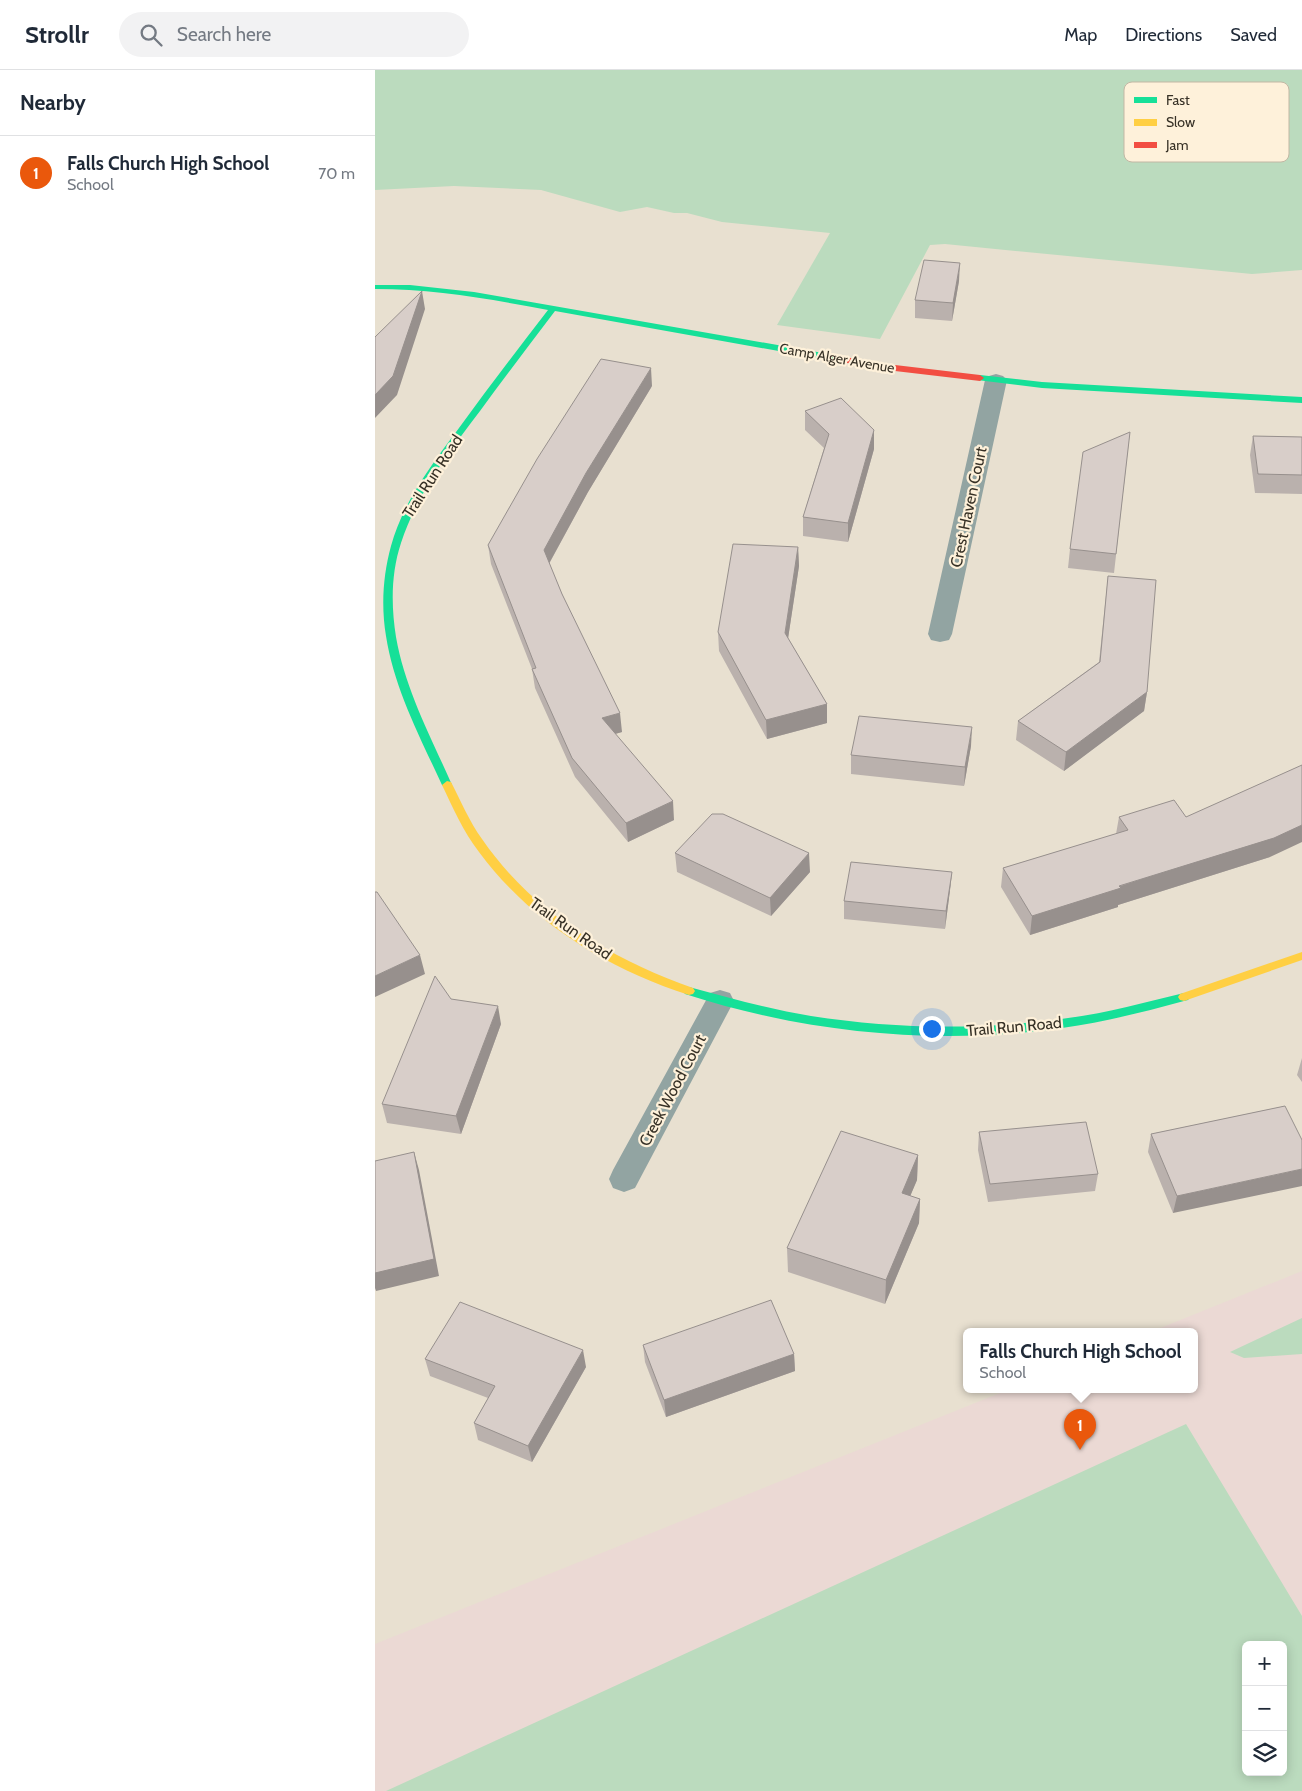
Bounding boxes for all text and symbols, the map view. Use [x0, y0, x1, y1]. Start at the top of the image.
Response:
search box [119, 12, 469, 57]
text: Strollr [25, 20, 89, 49]
icon: search [137, 21, 165, 49]
text: Search here [177, 23, 271, 46]
text: Map [1064, 24, 1097, 46]
text: Directions [1125, 24, 1202, 46]
text: Saved [1230, 24, 1277, 46]
legend [1124, 82, 1289, 162]
text: Nearby [20, 90, 86, 115]
text: Fast [1166, 91, 1190, 109]
text: Slow [1166, 113, 1195, 131]
text: Jam [1165, 136, 1188, 154]
text: Falls Church High School [67, 152, 269, 175]
text: 1 [33, 164, 39, 183]
text: 70 m [318, 164, 355, 183]
text: School [67, 175, 114, 194]
street label: Camp Alger Avenue [778, 339, 896, 377]
street label: Trail Run Road [398, 431, 466, 522]
street label: Crest Haven Court [946, 445, 991, 569]
street label: Trail Run Road [526, 893, 615, 964]
street label: Trail Run Road [966, 1013, 1062, 1040]
your location [919, 1016, 945, 1042]
street label: Creek Wood Court [635, 1031, 710, 1149]
popup [963, 1328, 1198, 1393]
text: Falls Church High School [979, 1340, 1182, 1363]
text: School [979, 1363, 1026, 1382]
pin: 1 [1064, 1409, 1096, 1450]
map controls [1242, 1641, 1287, 1776]
button: + [1242, 1641, 1287, 1686]
button: − [1242, 1686, 1287, 1731]
button: layers [1242, 1731, 1287, 1776]

